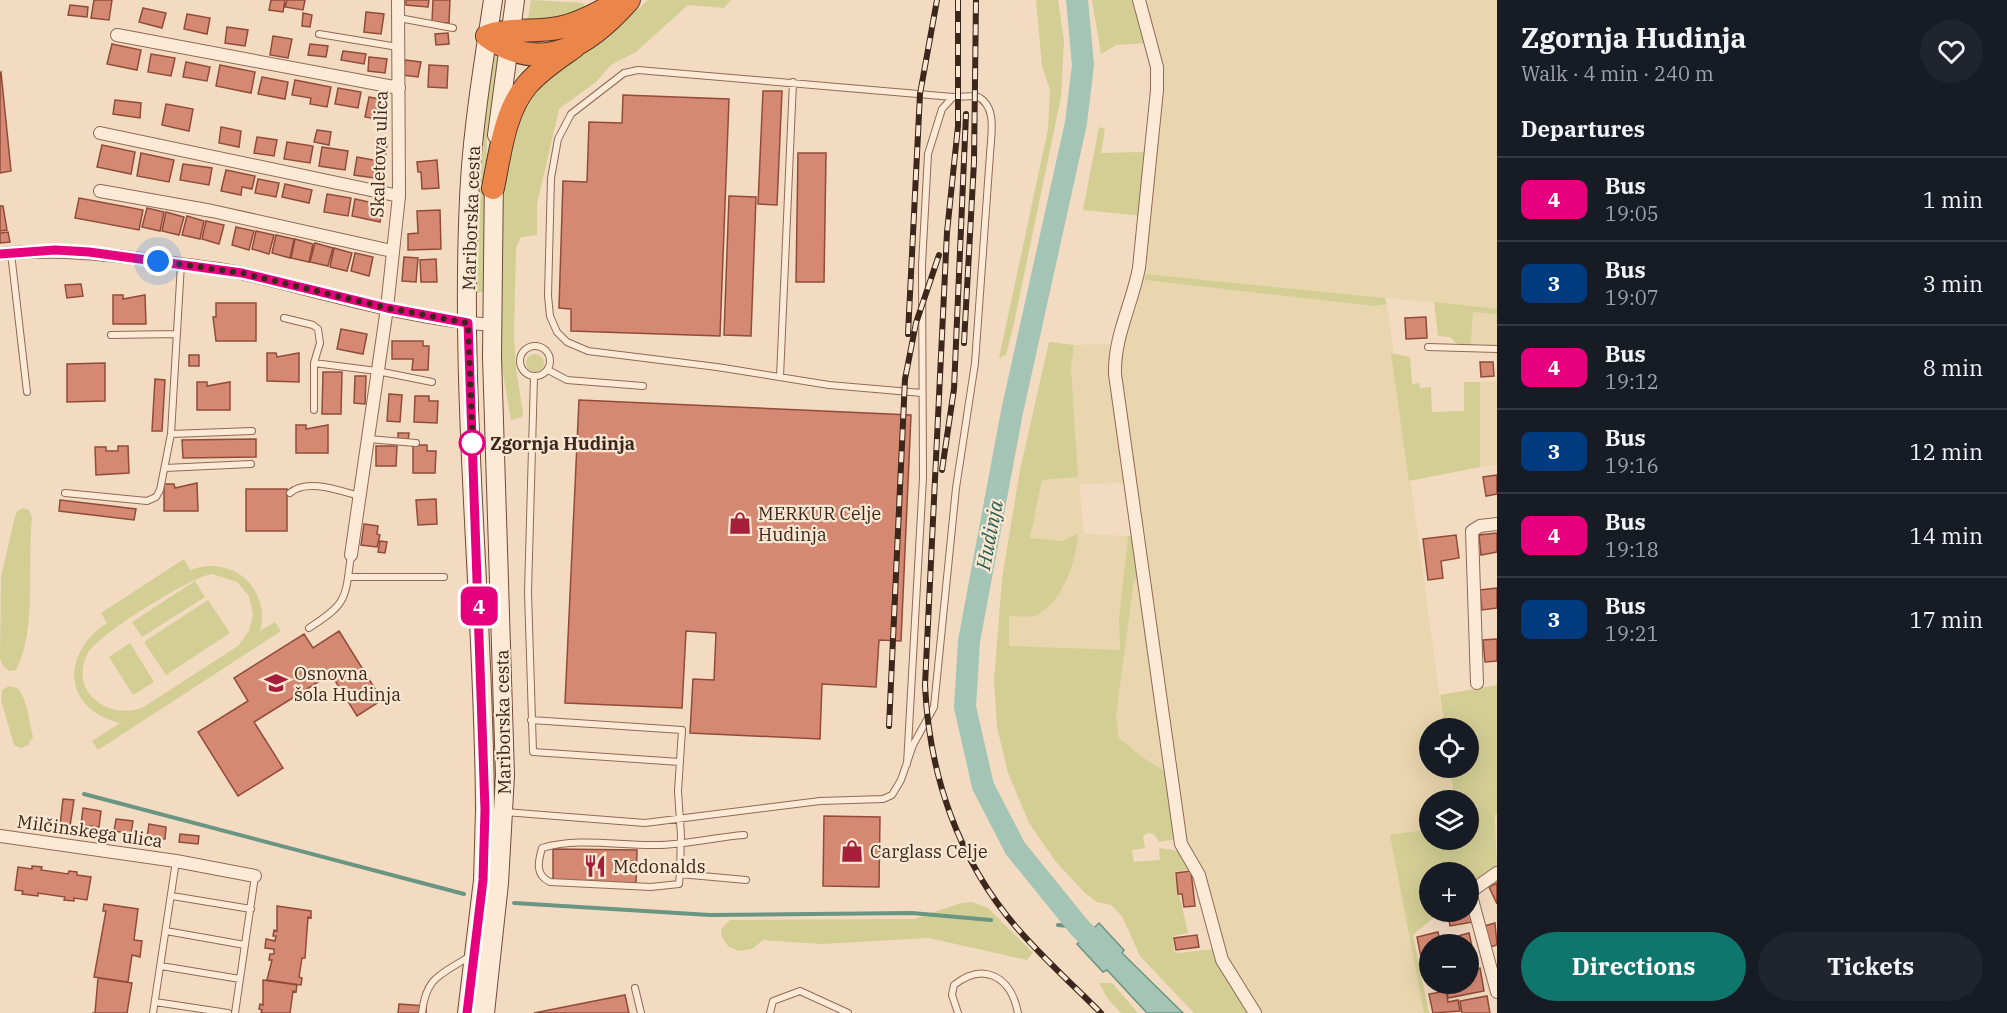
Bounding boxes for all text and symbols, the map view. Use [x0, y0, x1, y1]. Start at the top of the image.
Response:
text: Zgornja Hudinja [1521, 19, 1747, 56]
button: heart [1920, 20, 1983, 83]
text: Walk · 4 min · 240 m [1521, 60, 1714, 87]
street label: Skaletova ulica [365, 90, 393, 218]
text: Departures [1521, 114, 1645, 143]
street label: Mariborska cesta [457, 145, 485, 291]
text: Bus [1605, 171, 1646, 200]
text: 4 [1548, 185, 1560, 213]
text: 1 min [1923, 185, 1983, 214]
text: 19:05 [1605, 200, 1659, 227]
your location [143, 246, 173, 276]
text: Bus [1605, 255, 1646, 284]
text: 3 [1548, 269, 1560, 297]
text: 3 min [1923, 269, 1983, 298]
text: 19:07 [1605, 284, 1659, 311]
text: Bus [1605, 339, 1646, 368]
text: 4 [1548, 353, 1560, 381]
text: 8 min [1923, 353, 1983, 382]
text: 19:12 [1605, 368, 1659, 395]
text: Bus [1605, 423, 1646, 452]
marker: Zgornja Hudinja [459, 430, 485, 456]
place label: Zgornja Hudinja [490, 432, 635, 455]
text: 3 [1548, 437, 1560, 465]
text: 12 min [1910, 437, 1983, 466]
text: 19:16 [1605, 452, 1659, 479]
water label: Hudinja [969, 498, 1009, 573]
place label: MERKUR Celje Hudinja [758, 502, 881, 546]
text: Bus [1605, 507, 1646, 536]
shop icon: MERKUR Celje Hudinja [727, 510, 753, 536]
text: 4 [1548, 521, 1560, 549]
text: 14 min [1910, 521, 1983, 550]
text: 19:18 [1605, 536, 1659, 563]
line badge: 4 [460, 586, 498, 626]
text: Bus [1605, 591, 1646, 620]
text: 4 [473, 592, 485, 620]
text: 3 [1548, 605, 1560, 633]
text: 17 min [1910, 605, 1983, 634]
text: 19:21 [1605, 620, 1659, 647]
street label: Mariborska cesta [490, 649, 516, 795]
place label: Osnovna šola Hudinja [294, 662, 401, 706]
school or university icon: Osnovna šola Hudinja [263, 670, 289, 696]
map controls [1419, 718, 1479, 994]
button: locate [1419, 718, 1479, 778]
button: layers [1419, 790, 1479, 850]
street label: Milčinskega ulica [16, 809, 165, 853]
shop icon: Carglass Celje [839, 838, 865, 864]
place label: Carglass Celje [870, 840, 988, 863]
restaurant icon: Mcdonalds [582, 853, 608, 879]
place label: Mcdonalds [613, 855, 705, 878]
button: + [1419, 862, 1479, 922]
button: Directions [1521, 932, 1746, 1001]
button: Tickets [1758, 932, 1983, 1001]
button: − [1419, 934, 1479, 994]

